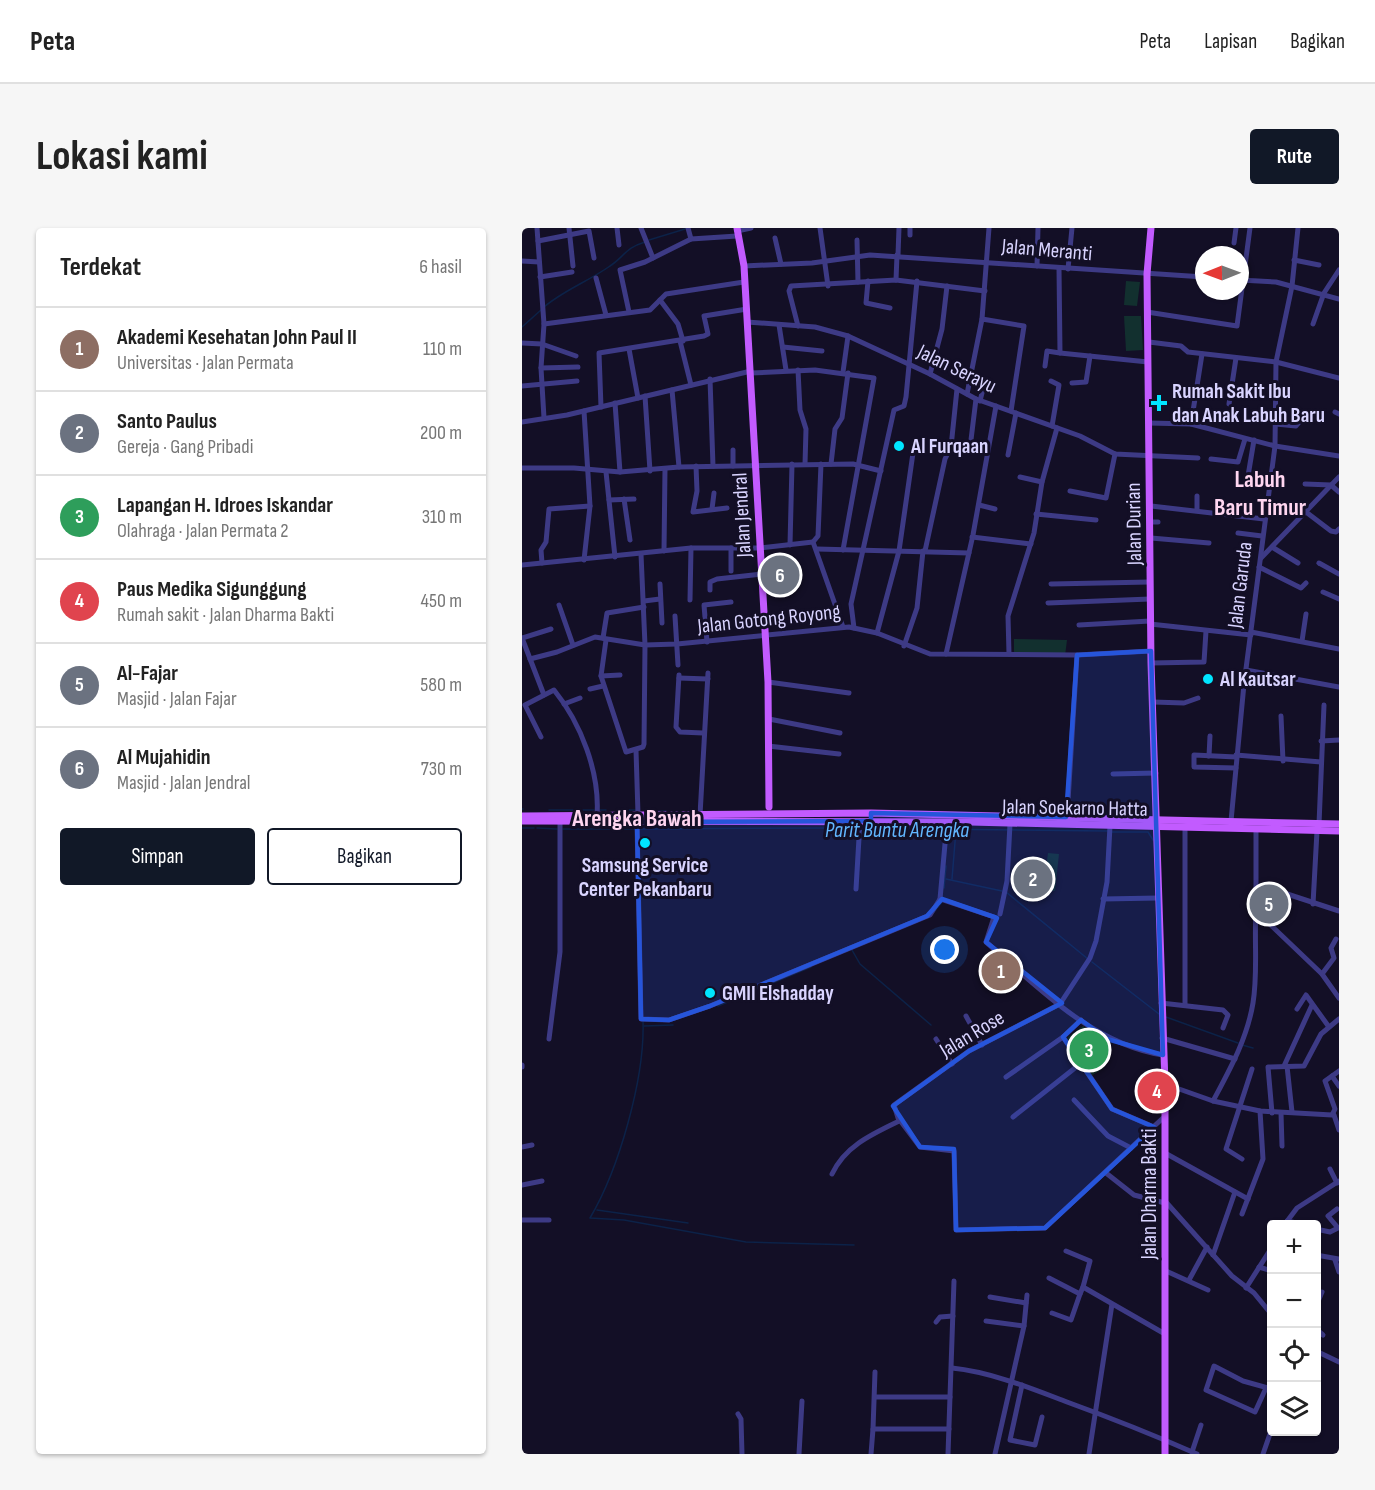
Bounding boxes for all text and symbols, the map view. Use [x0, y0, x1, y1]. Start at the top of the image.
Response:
text: Peta [30, 25, 75, 58]
text: Peta [1140, 29, 1171, 54]
text: Lapisan [1204, 29, 1257, 54]
text: Bagikan [1290, 29, 1345, 54]
button: Rute [1250, 129, 1339, 184]
text: Lokasi kami [36, 131, 208, 182]
street label: Jalan Meranti [1000, 234, 1093, 266]
north arrow [1195, 246, 1249, 300]
text: Terdekat [60, 252, 141, 283]
text: 6 hasil [419, 255, 462, 279]
text: Akademi Kesehatan John Paul II [117, 324, 357, 351]
text: 1 [76, 337, 83, 361]
text: 110 m [423, 337, 462, 361]
street label: Jalan Serayu [913, 339, 1001, 399]
text: Universitas · Jalan Permata [117, 351, 294, 375]
place label: Rumah Sakit Ibu dan Anak Labuh Baru [1172, 379, 1325, 428]
marker: Rumah Sakit Ibu dan Anak Labuh Baru [1150, 394, 1168, 412]
text: Santo Paulus [117, 408, 217, 435]
text: 2 [75, 421, 84, 445]
text: 200 m [420, 421, 462, 445]
place label: Al Furqaan [910, 434, 988, 459]
text: Gereja · Gang Pribadi [117, 435, 253, 459]
marker: Al Furqaan [892, 439, 906, 453]
district label: Labuh Baru Timur [1214, 465, 1307, 522]
street label: Jalan Jendral [727, 472, 757, 559]
street label: Jalan Durian [1121, 482, 1147, 567]
text: Lapangan H. Idroes Iskandar [117, 492, 333, 519]
text: 3 [75, 505, 84, 529]
text: 310 m [422, 505, 462, 529]
text: Olahraga · Jalan Permata 2 [117, 519, 289, 543]
street label: Jalan Garuda [1222, 540, 1258, 631]
pin: 6 [760, 552, 800, 598]
text: Paus Medika Sigunggung [117, 576, 307, 603]
text: 4 [75, 589, 84, 613]
text: 450 m [421, 589, 462, 613]
street label: Jalan Gotong Royong [695, 599, 842, 639]
text: Rumah sakit · Jalan Dharma Bakti [117, 603, 334, 627]
text: Al-Fajar [117, 660, 178, 687]
place label: Al Kautsar [1219, 667, 1296, 692]
marker: Al Kautsar [1201, 672, 1215, 686]
text: 5 [75, 673, 84, 697]
text: 580 m [420, 673, 462, 697]
text: Masjid · Jalan Fajar [117, 687, 237, 711]
text: Al Mujahidin [117, 744, 211, 771]
text: 6 [75, 757, 84, 781]
text: 730 m [421, 757, 462, 781]
text: Masjid · Jalan Jendral [117, 771, 251, 795]
street label: Jalan Soekarno Hatta [1001, 794, 1148, 822]
district label: Arengka Bawah [571, 804, 702, 833]
water label: Parit Buntu Arengka [825, 817, 969, 844]
button: Simpan [60, 828, 255, 885]
button: Bagikan [267, 828, 462, 885]
marker: Samsung Service Center Pekanbaru [638, 836, 652, 850]
place label: Samsung Service Center Pekanbaru [578, 853, 712, 902]
pin: 2 [1014, 856, 1052, 902]
pin: 5 [1250, 882, 1288, 926]
your location [930, 935, 959, 964]
pin: 1 [982, 948, 1020, 994]
place label: GMII Elshadday [722, 981, 834, 1006]
marker: GMII Elshadday [703, 986, 717, 1000]
street label: Jalan Rose [934, 1005, 1009, 1063]
pin: 3 [1070, 1028, 1108, 1072]
pin: 4 [1138, 1068, 1176, 1114]
street label: Jalan Dharma Bakti [1137, 1129, 1162, 1260]
map controls [1267, 1220, 1321, 1436]
button: + [1267, 1220, 1321, 1274]
button: − [1267, 1274, 1321, 1328]
button: locate [1267, 1328, 1321, 1382]
button: layers [1267, 1382, 1321, 1436]

